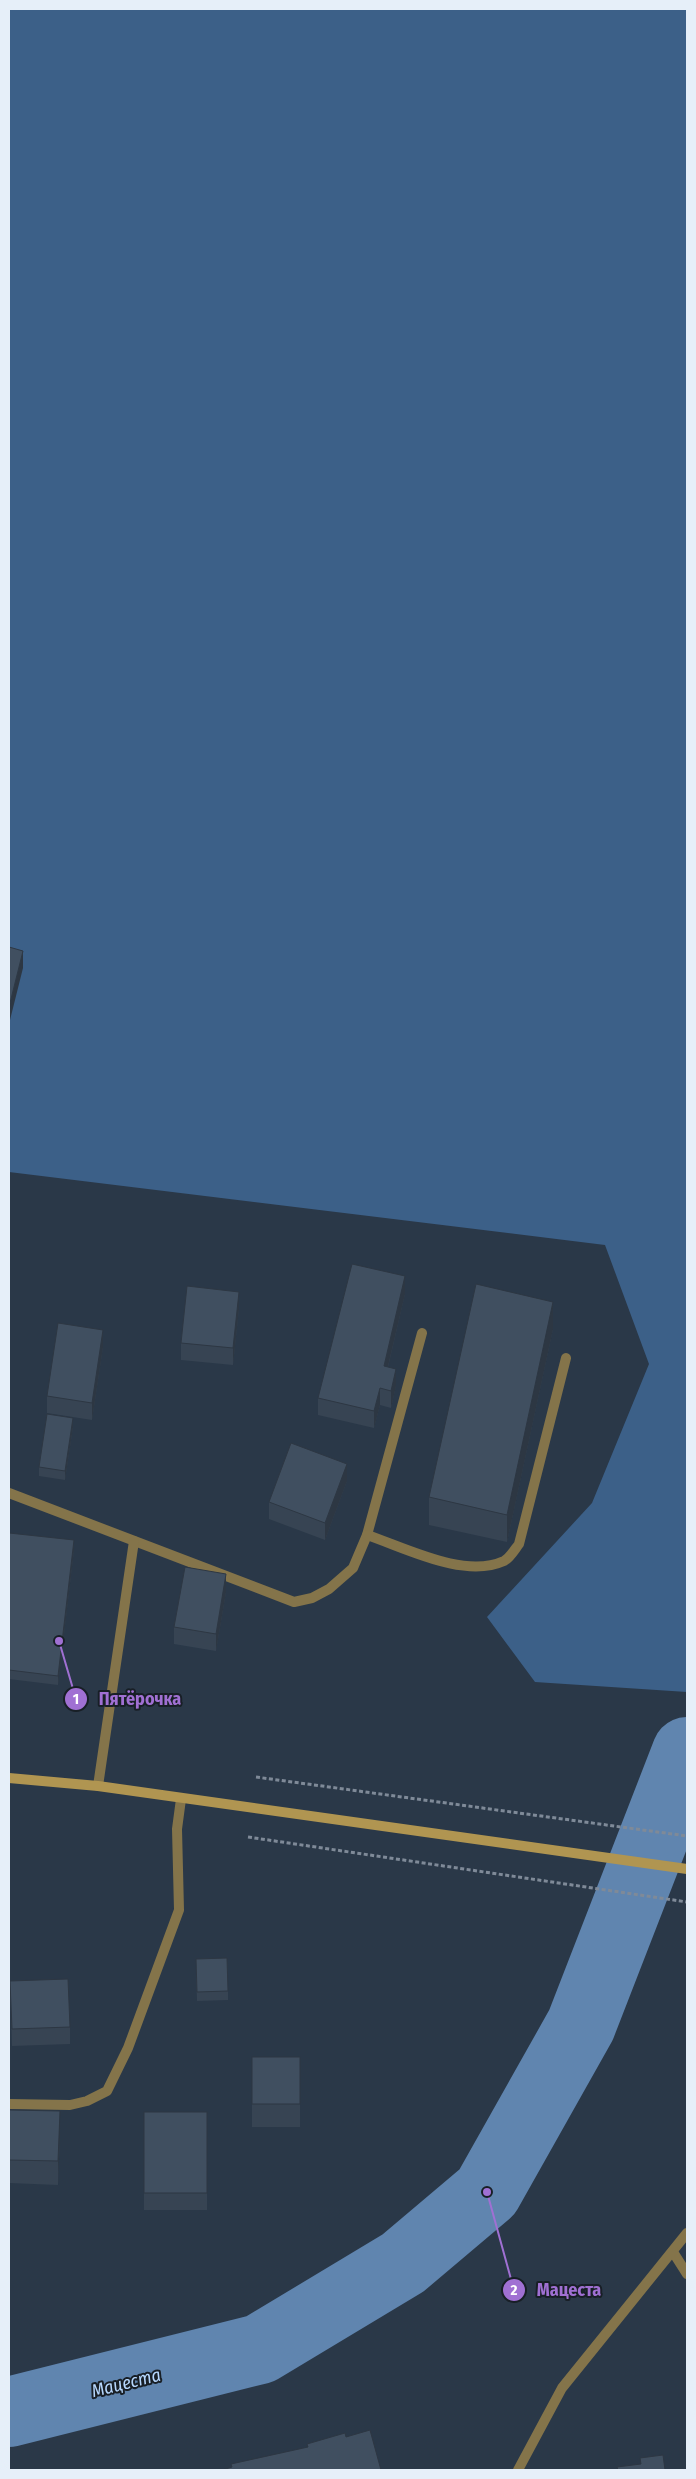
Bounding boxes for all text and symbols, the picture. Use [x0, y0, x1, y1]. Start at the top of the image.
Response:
callout: Пятёрочка [63, 1683, 191, 1716]
text: Пятёрочка [99, 1688, 181, 1710]
text: 1 [73, 1690, 79, 1708]
callout: Мацеста [501, 2274, 611, 2307]
text: Мацеста [537, 2279, 601, 2301]
text: 2 [510, 2281, 518, 2299]
water label: Мацеста [89, 2364, 163, 2402]

